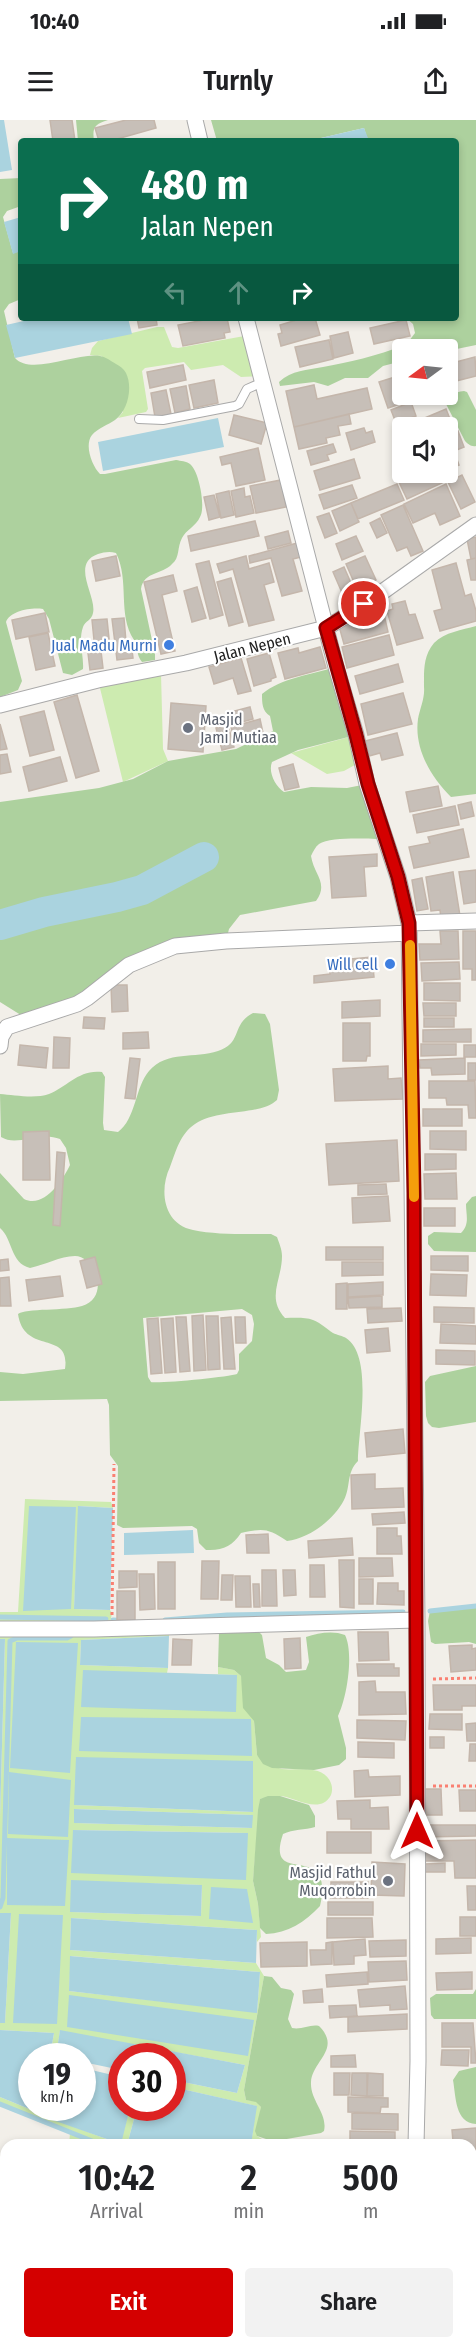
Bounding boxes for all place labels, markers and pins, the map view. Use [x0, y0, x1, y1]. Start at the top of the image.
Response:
pin [338, 578, 389, 629]
place label: Jual Madu Murni [51, 636, 157, 655]
marker: Jual Madu Murni [162, 638, 176, 652]
place label: Masjid Jami Mutiaa [200, 710, 277, 747]
marker: Masjid Jami Mutiaa [181, 721, 195, 735]
place label: Will cell [327, 955, 378, 974]
marker: Will cell [383, 957, 397, 971]
place label: Masjid Fathul Muqorrobin [290, 1863, 376, 1900]
marker: Masjid Fathul Muqorrobin [381, 1874, 395, 1888]

